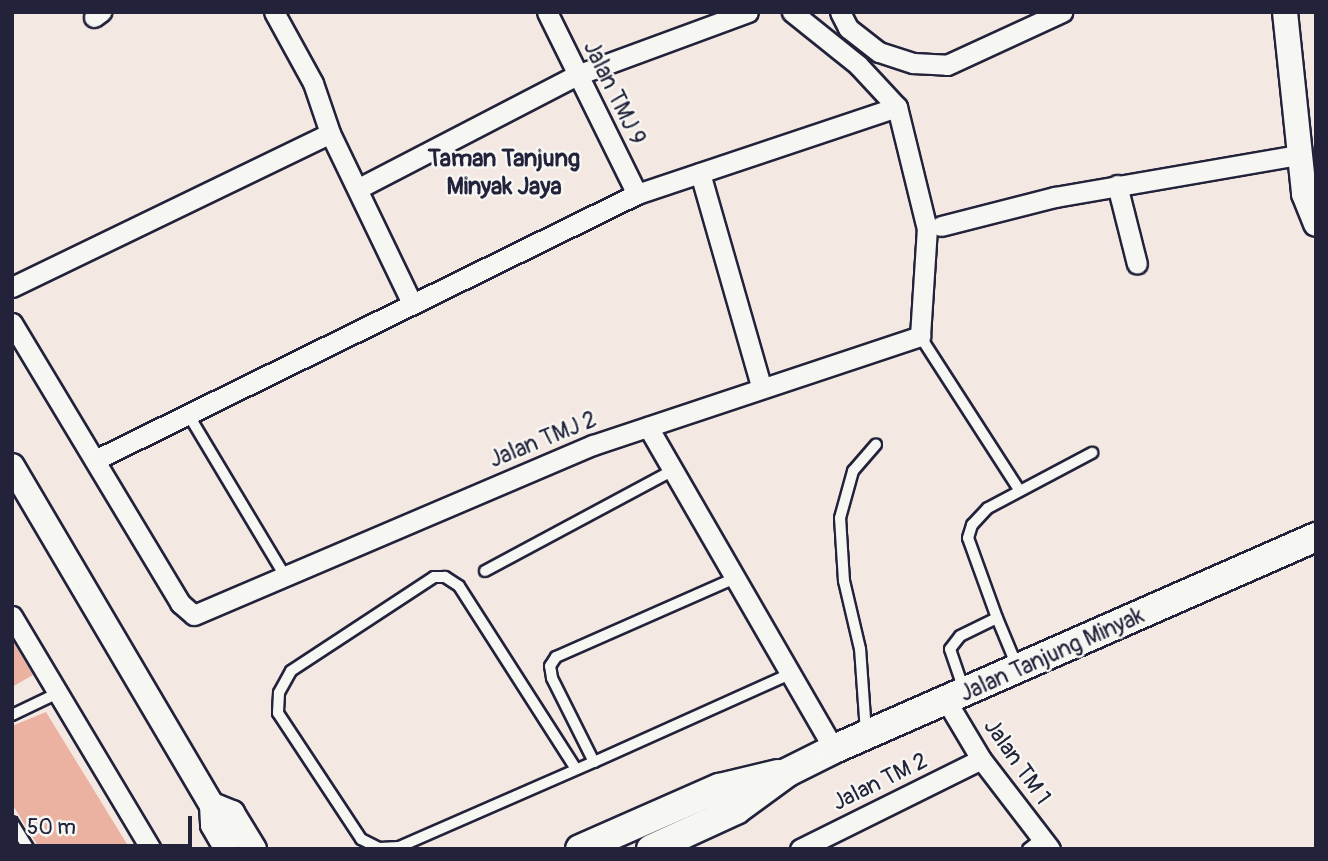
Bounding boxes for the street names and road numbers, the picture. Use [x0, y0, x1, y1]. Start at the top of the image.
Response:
street label: Jalan TMJ 9 [577, 36, 651, 150]
street label: Jalan TMJ 2 [485, 406, 601, 474]
street label: Jalan Tanjung Minyak [956, 602, 1148, 708]
street label: Jalan TM 1 [977, 714, 1057, 810]
street label: Jalan TM 2 [828, 747, 932, 817]

